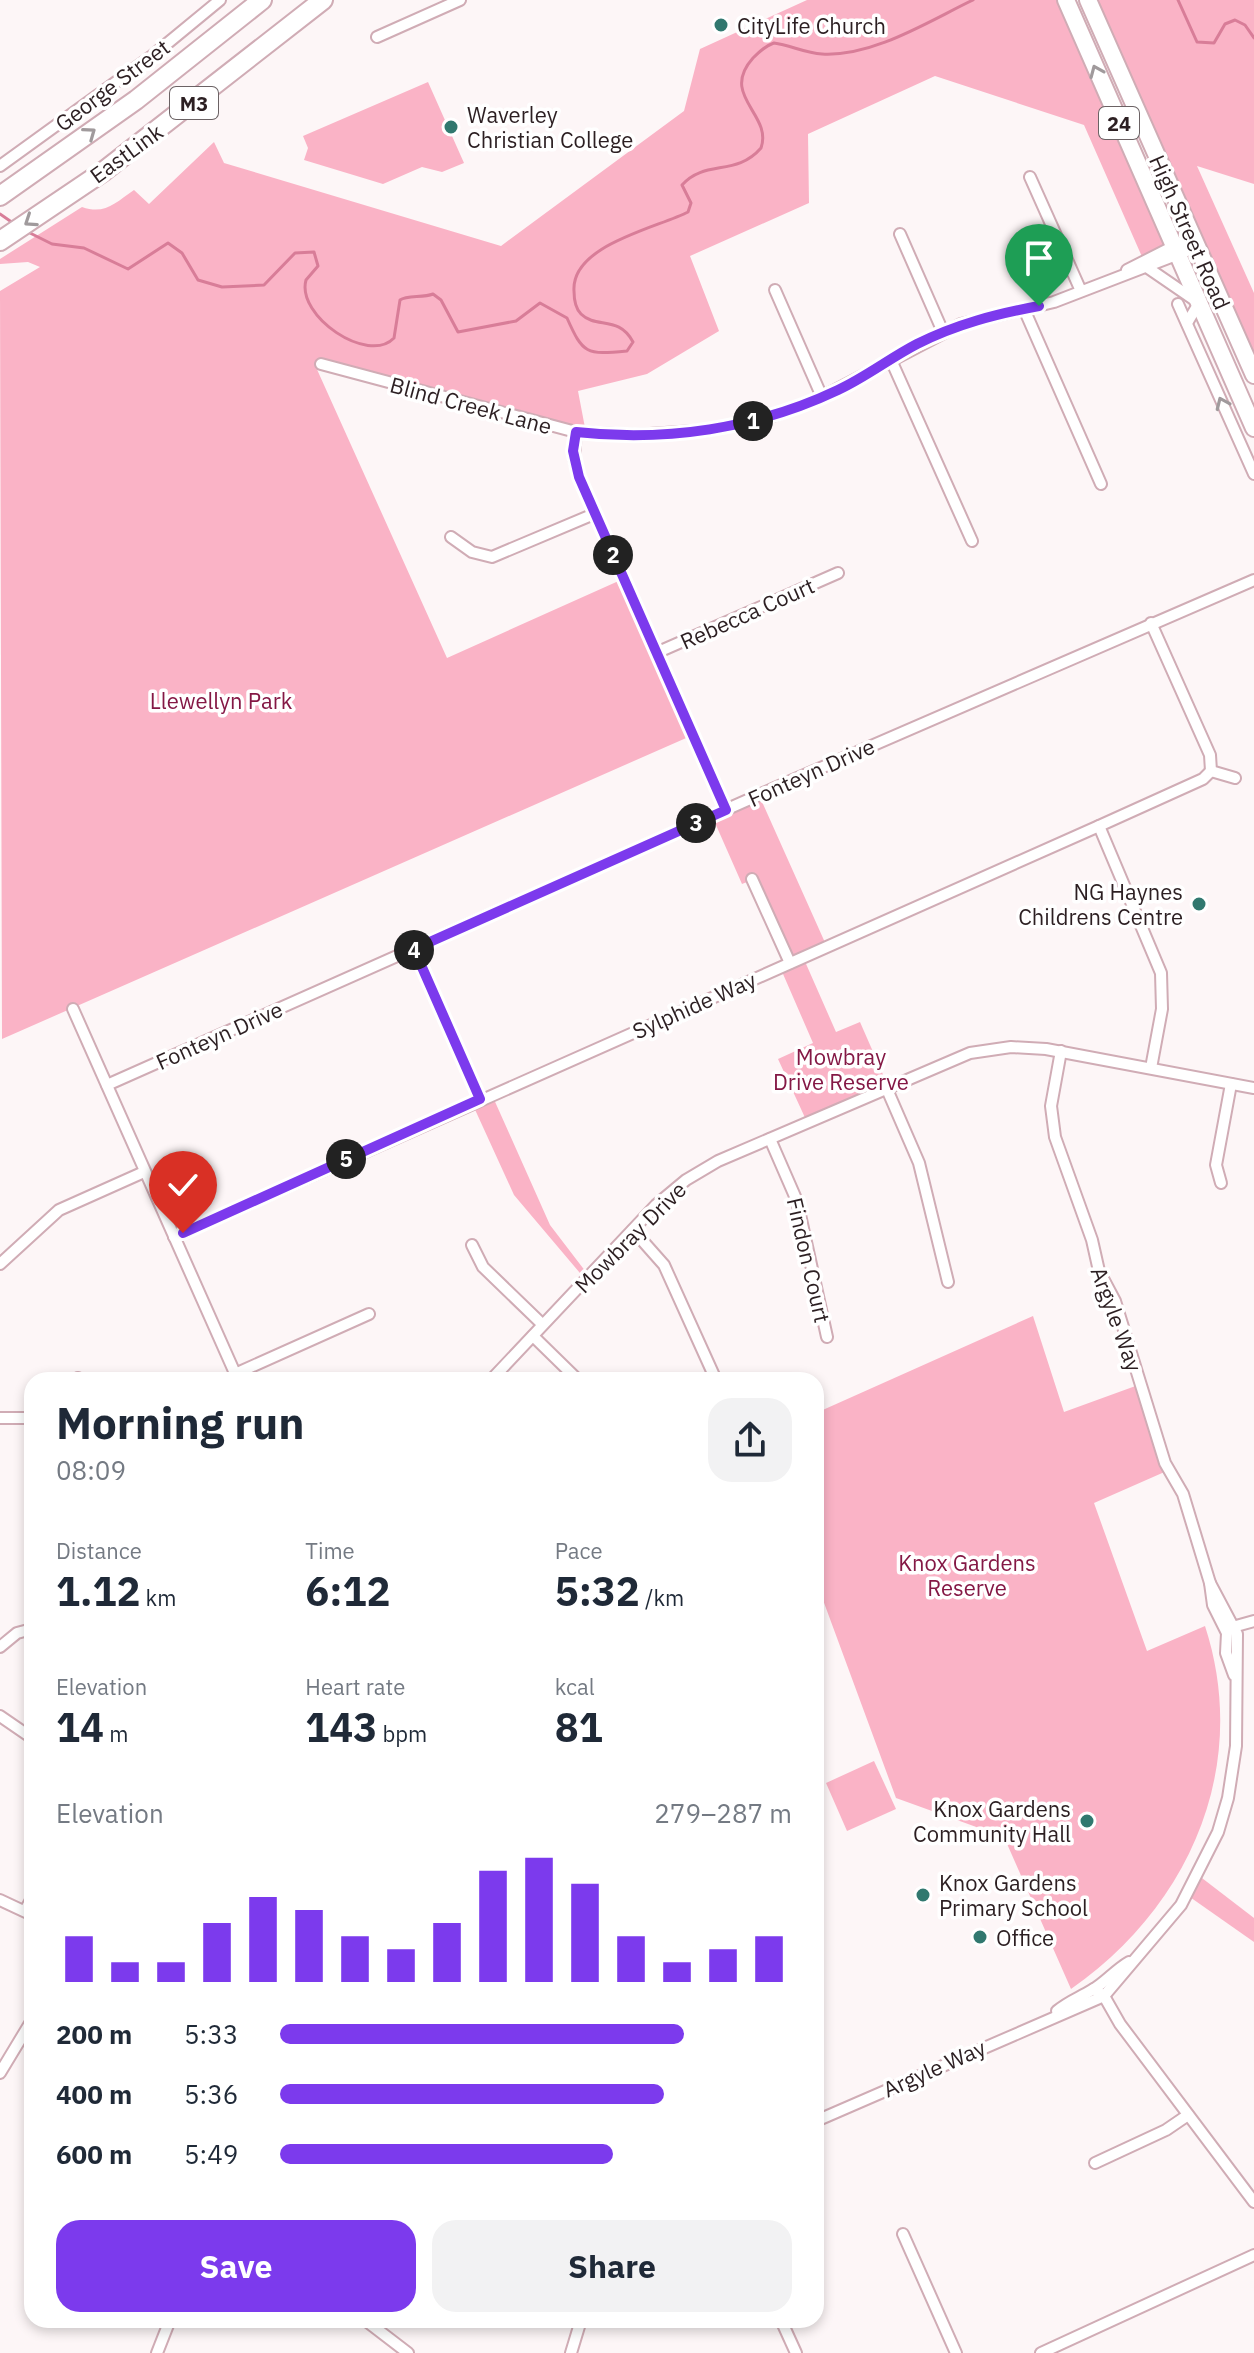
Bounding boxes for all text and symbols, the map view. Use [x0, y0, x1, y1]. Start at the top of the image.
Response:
place label: CityLife Church [737, 11, 886, 40]
marker: CityLife Church [712, 16, 730, 34]
street label: George Street [49, 32, 175, 138]
one-way arrow [1090, 65, 1106, 80]
road number: M3 [170, 87, 218, 119]
place label: Waverley Christian College [467, 100, 633, 154]
road number: 24 [1099, 107, 1139, 139]
street label: EastLink [84, 117, 169, 189]
marker: Waverley Christian College [442, 118, 460, 136]
one-way arrow [81, 128, 96, 143]
street label: High Street Road [1143, 150, 1237, 314]
one-way arrow [25, 211, 39, 226]
pin [1005, 224, 1073, 306]
icon: arrive [1017, 236, 1061, 280]
street label: Blind Creek Lane [387, 369, 555, 441]
one-way arrow [1216, 396, 1232, 411]
pin: 1 [733, 401, 773, 441]
text: 1 [746, 406, 760, 435]
pin: 2 [593, 535, 633, 575]
text: 2 [606, 540, 620, 569]
street label: Rebecca Court [675, 570, 819, 656]
park label: Llewellyn Park [150, 686, 293, 715]
street label: Fonteyn Drive [743, 731, 879, 813]
pin: 3 [676, 803, 716, 843]
text: 3 [689, 808, 703, 837]
place label: NG Haynes Childrens Centre [1018, 877, 1183, 931]
marker: NG Haynes Childrens Centre [1190, 895, 1208, 913]
pin: 4 [394, 930, 434, 970]
text: 4 [407, 935, 421, 964]
street label: Sylphide Way [628, 965, 760, 1045]
street label: Fonteyn Drive [151, 994, 287, 1076]
park label: Mowbray Drive Reserve [773, 1042, 909, 1096]
pin: 5 [326, 1139, 366, 1179]
text: 5 [339, 1144, 353, 1173]
pin [149, 1151, 217, 1233]
icon: check [161, 1163, 205, 1207]
street label: Mowbray Drive [568, 1175, 692, 1299]
street label: Findon Court [781, 1195, 837, 1325]
street label: Argyle Way [1085, 1263, 1149, 1375]
text: Morning run [56, 1394, 305, 1451]
button: share [708, 1398, 792, 1482]
text: 08:09 [56, 1453, 126, 1487]
text: Distance [56, 1536, 142, 1565]
text: Time [305, 1536, 355, 1565]
text: Pace [555, 1536, 603, 1565]
park label: Knox Gardens Reserve [898, 1548, 1036, 1602]
text: 1.12 [56, 1565, 140, 1617]
text: 6:12 [305, 1565, 391, 1617]
text: 5:32 [555, 1565, 640, 1617]
text: km [140, 1583, 176, 1612]
text: /km [640, 1583, 684, 1612]
text: Elevation [56, 1672, 147, 1701]
text: Heart rate [305, 1672, 405, 1701]
text: kcal [555, 1672, 595, 1701]
text: 14 [56, 1701, 104, 1753]
text: 143 [305, 1701, 377, 1753]
text: 81 [555, 1701, 603, 1753]
text: m [104, 1719, 128, 1748]
text: bpm [377, 1719, 427, 1748]
place label: Knox Gardens Community Hall [913, 1794, 1071, 1848]
text: Elevation [56, 1796, 164, 1830]
text: 279–287 m [654, 1796, 792, 1830]
marker: Knox Gardens Community Hall [1078, 1812, 1096, 1830]
place label: Knox Gardens Primary School [939, 1868, 1088, 1922]
marker: Knox Gardens Primary School [914, 1886, 932, 1904]
place label: Office [996, 1923, 1054, 1952]
marker: Office [971, 1928, 989, 1946]
text: 200 m [56, 2017, 132, 2051]
text: 5:33 [184, 2017, 238, 2051]
street label: Argyle Way [878, 2032, 990, 2104]
text: 400 m [56, 2077, 132, 2111]
text: 5:36 [184, 2077, 238, 2111]
text: 600 m [56, 2137, 132, 2171]
text: 5:49 [184, 2137, 238, 2171]
button: Save [56, 2220, 416, 2312]
button: Share [432, 2220, 792, 2312]

